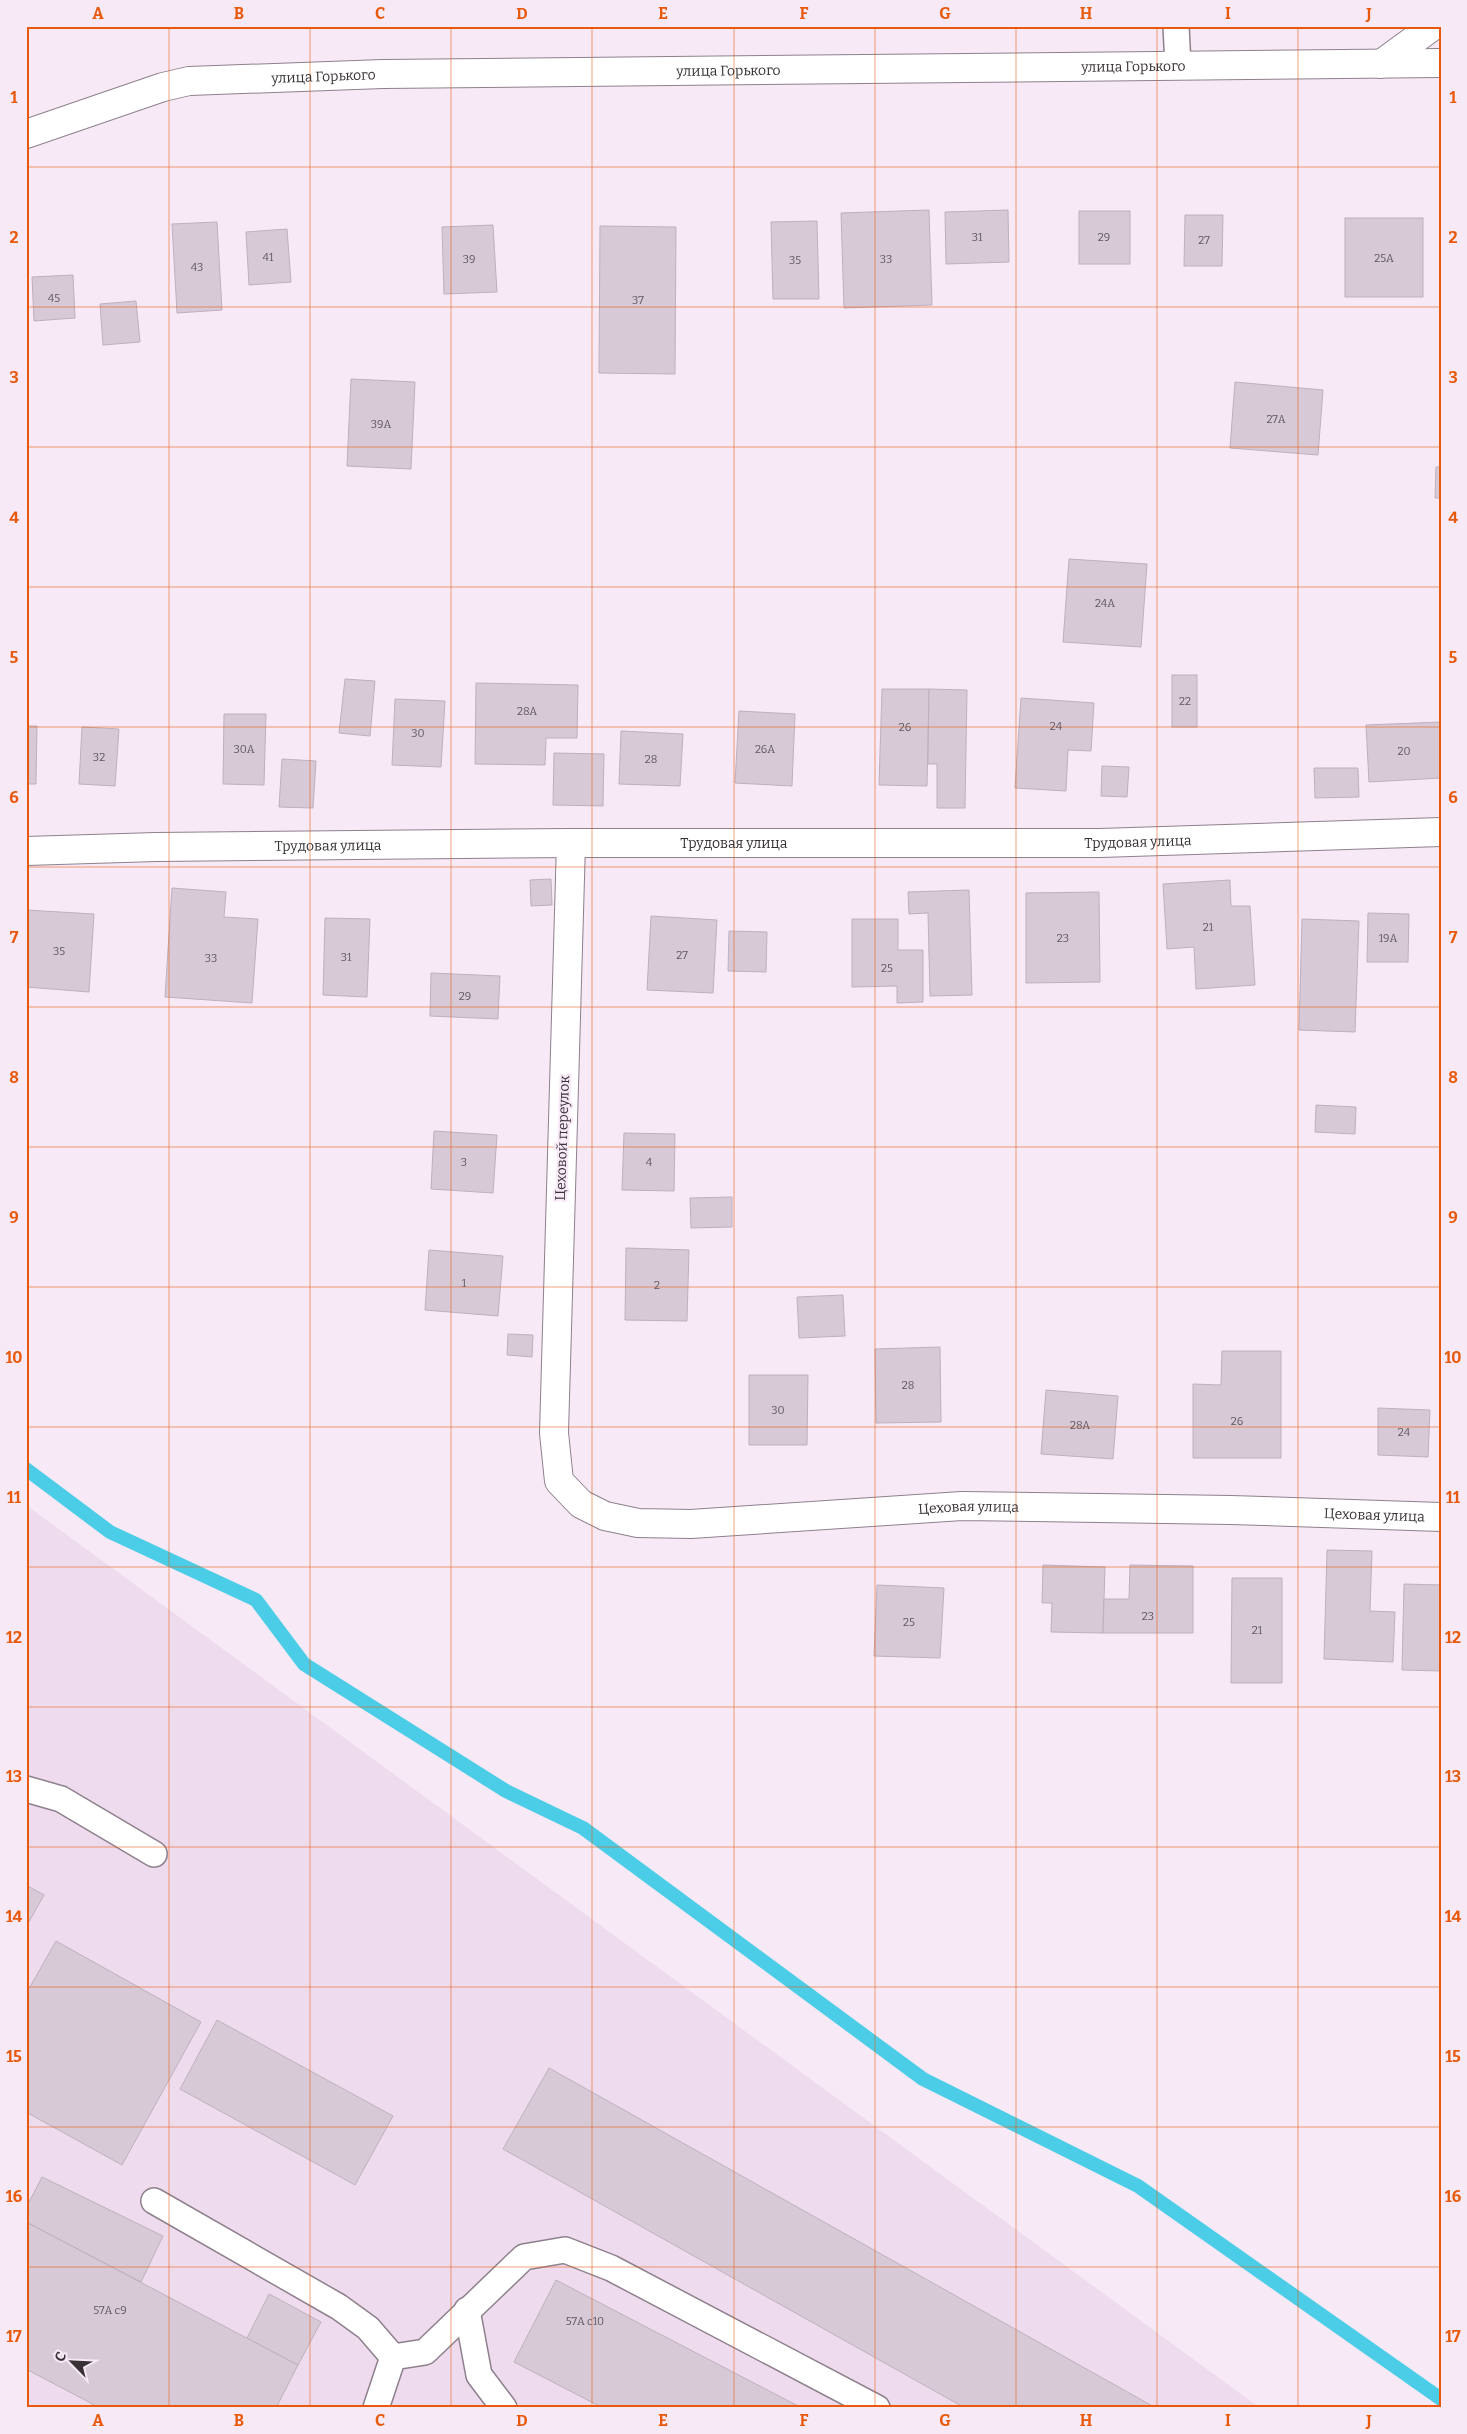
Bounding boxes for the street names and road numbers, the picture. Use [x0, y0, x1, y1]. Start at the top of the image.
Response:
street label: улица Горького [1080, 58, 1186, 76]
street label: улица Горького [675, 62, 781, 80]
street label: улица Горького [270, 66, 376, 87]
street label: Трудовая улица [1084, 832, 1192, 852]
street label: Трудовая улица [680, 835, 788, 852]
street label: Трудовая улица [274, 837, 382, 855]
street label: Цеховой переулок [552, 1074, 573, 1201]
street label: Цеховая улица [918, 1498, 1019, 1518]
street label: Цеховая улица [1324, 1505, 1425, 1525]

